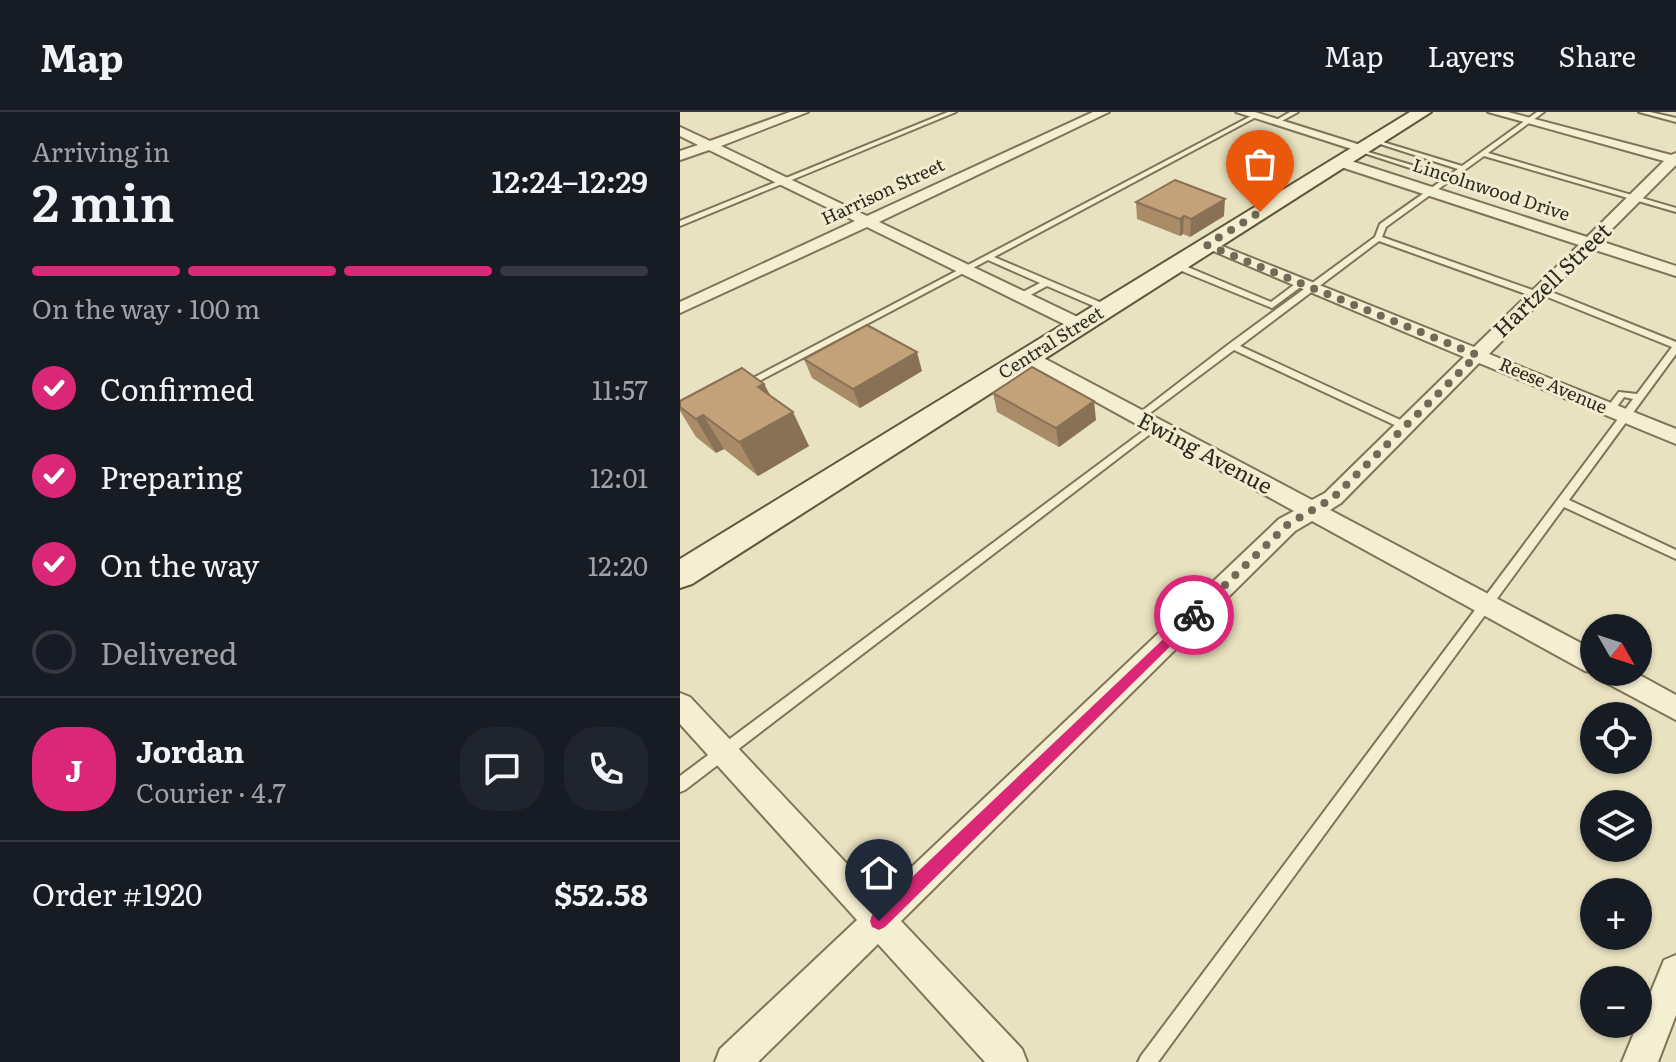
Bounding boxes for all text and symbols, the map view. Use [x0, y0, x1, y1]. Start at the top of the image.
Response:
text: Map [40, 27, 124, 84]
text: Map [1324, 34, 1383, 76]
text: Layers [1427, 34, 1514, 76]
text: Share [1558, 34, 1636, 76]
pin [1226, 130, 1294, 212]
text: Arriving in [32, 131, 170, 170]
icon: bag [1238, 142, 1282, 186]
street label: Harrison Street [816, 150, 949, 231]
street label: Lincolnwood Drive [1409, 150, 1574, 227]
text: 12:24–12:29 [492, 158, 648, 202]
text: 2 min [32, 161, 175, 238]
street label: Hartzell Street [1484, 214, 1618, 344]
text: On the way · 100 m [32, 288, 260, 327]
street label: Central Street [992, 298, 1109, 385]
street label: Reese Avenue [1495, 350, 1612, 420]
icon: check [32, 366, 76, 410]
text: Confirmed [100, 366, 254, 410]
text: 11:57 [592, 369, 648, 408]
street label: Ewing Avenue [1132, 402, 1279, 501]
icon: check [32, 454, 76, 498]
text: Preparing [100, 454, 242, 498]
text: 12:01 [590, 457, 648, 496]
icon: check [32, 542, 76, 586]
text: On the way [100, 542, 259, 586]
text: 12:20 [588, 545, 648, 584]
courier [1154, 575, 1234, 655]
icon: bike [1172, 593, 1216, 637]
north arrow [1580, 614, 1652, 686]
map controls [1580, 614, 1652, 1038]
text: Delivered [100, 630, 237, 674]
button: locate [1580, 702, 1652, 774]
button: chat [460, 727, 544, 811]
button: phone [564, 727, 648, 811]
text: Jordan [136, 728, 244, 772]
text: J [65, 747, 83, 791]
text: Courier · 4.7 [136, 772, 286, 811]
button: layers [1580, 790, 1652, 862]
pin [845, 839, 913, 921]
icon: home [857, 851, 901, 895]
text: Order #1920 [32, 871, 202, 915]
text: $52.58 [554, 871, 648, 915]
button: + [1580, 878, 1652, 950]
button: − [1580, 966, 1652, 1038]

